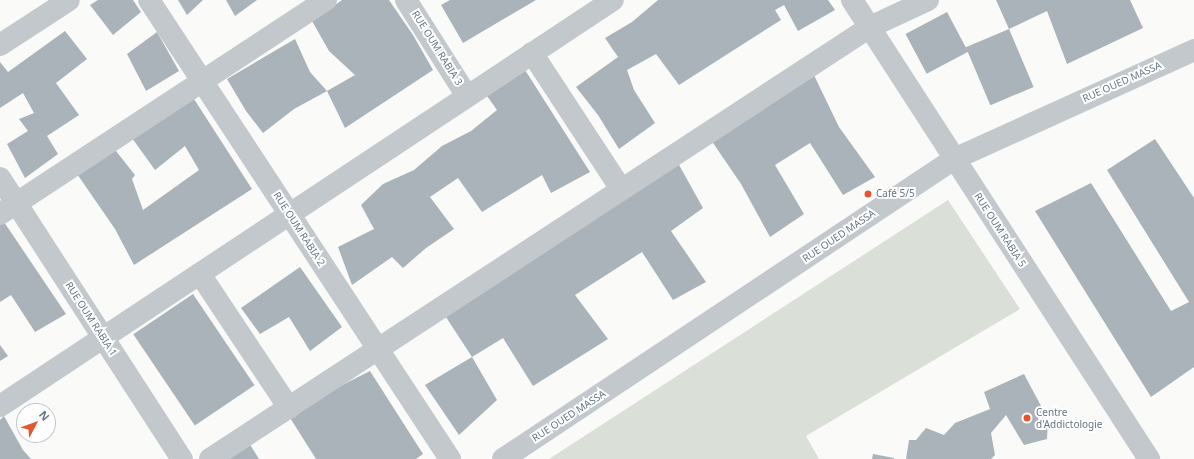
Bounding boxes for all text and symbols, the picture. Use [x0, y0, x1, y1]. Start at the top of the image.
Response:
street label: RUE OUM RABIA 3 [409, 8, 465, 88]
street label: RUE OUED MASSA [1081, 59, 1163, 105]
place label: Café 5/5 [876, 188, 915, 200]
marker: Café 5/5 [863, 189, 873, 199]
street label: RUE OUM RABIA 2 [271, 190, 327, 268]
street label: RUE OUM RABIA 5 [972, 191, 1028, 269]
street label: RUE OUED MASSA [800, 207, 878, 265]
street label: RUE OUM RABIA 1 [63, 280, 119, 358]
street label: RUE OUED MASSA [530, 388, 608, 444]
north arrow [16, 403, 56, 443]
place label: Centre d'Addictologie [1036, 406, 1102, 430]
text: N [36, 407, 53, 424]
marker: Centre d'Addictologie [1021, 412, 1033, 424]

